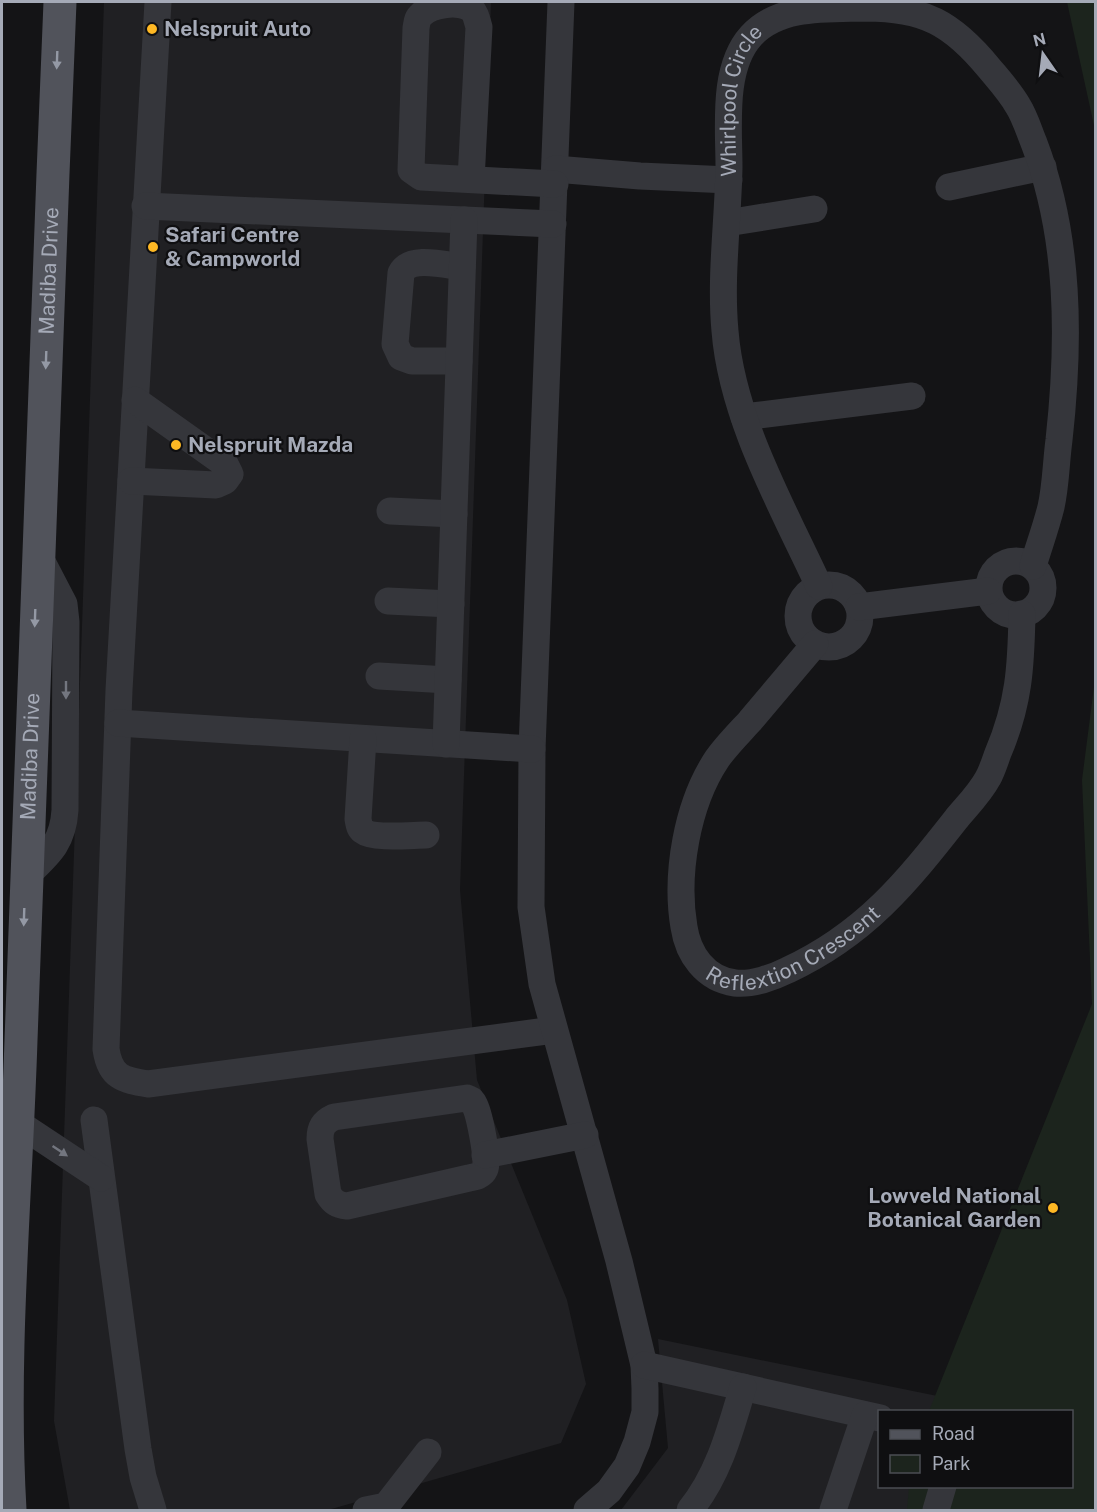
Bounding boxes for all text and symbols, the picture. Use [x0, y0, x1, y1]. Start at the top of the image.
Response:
place label: Nelspruit Auto [164, 16, 311, 41]
street label: Whirlpool Circle [715, 19, 767, 177]
marker: Nelspruit Auto [145, 22, 159, 36]
north arrow [1013, 24, 1073, 84]
text: N [1031, 29, 1048, 51]
one-way arrow [53, 50, 62, 69]
street label: Madiba Drive [33, 207, 64, 335]
place label: Safari Centre & Campworld [165, 222, 300, 271]
marker: Safari Centre & Campworld [146, 240, 160, 254]
one-way arrow [41, 350, 50, 369]
place label: Nelspruit Mazda [188, 432, 353, 457]
marker: Nelspruit Mazda [169, 438, 183, 452]
one-way arrow [31, 608, 40, 627]
one-way arrow [61, 681, 71, 700]
street label: Madiba Drive [15, 692, 44, 821]
street label: Reflextion Crescent [702, 900, 885, 996]
one-way arrow [20, 908, 29, 927]
one-way arrow [52, 1145, 68, 1156]
place label: Lowveld National Botanical Garden [867, 1183, 1041, 1232]
marker: Lowveld National Botanical Garden [1046, 1201, 1060, 1215]
legend [878, 1410, 1073, 1488]
text: Road [932, 1423, 975, 1444]
text: Park [932, 1453, 970, 1474]

